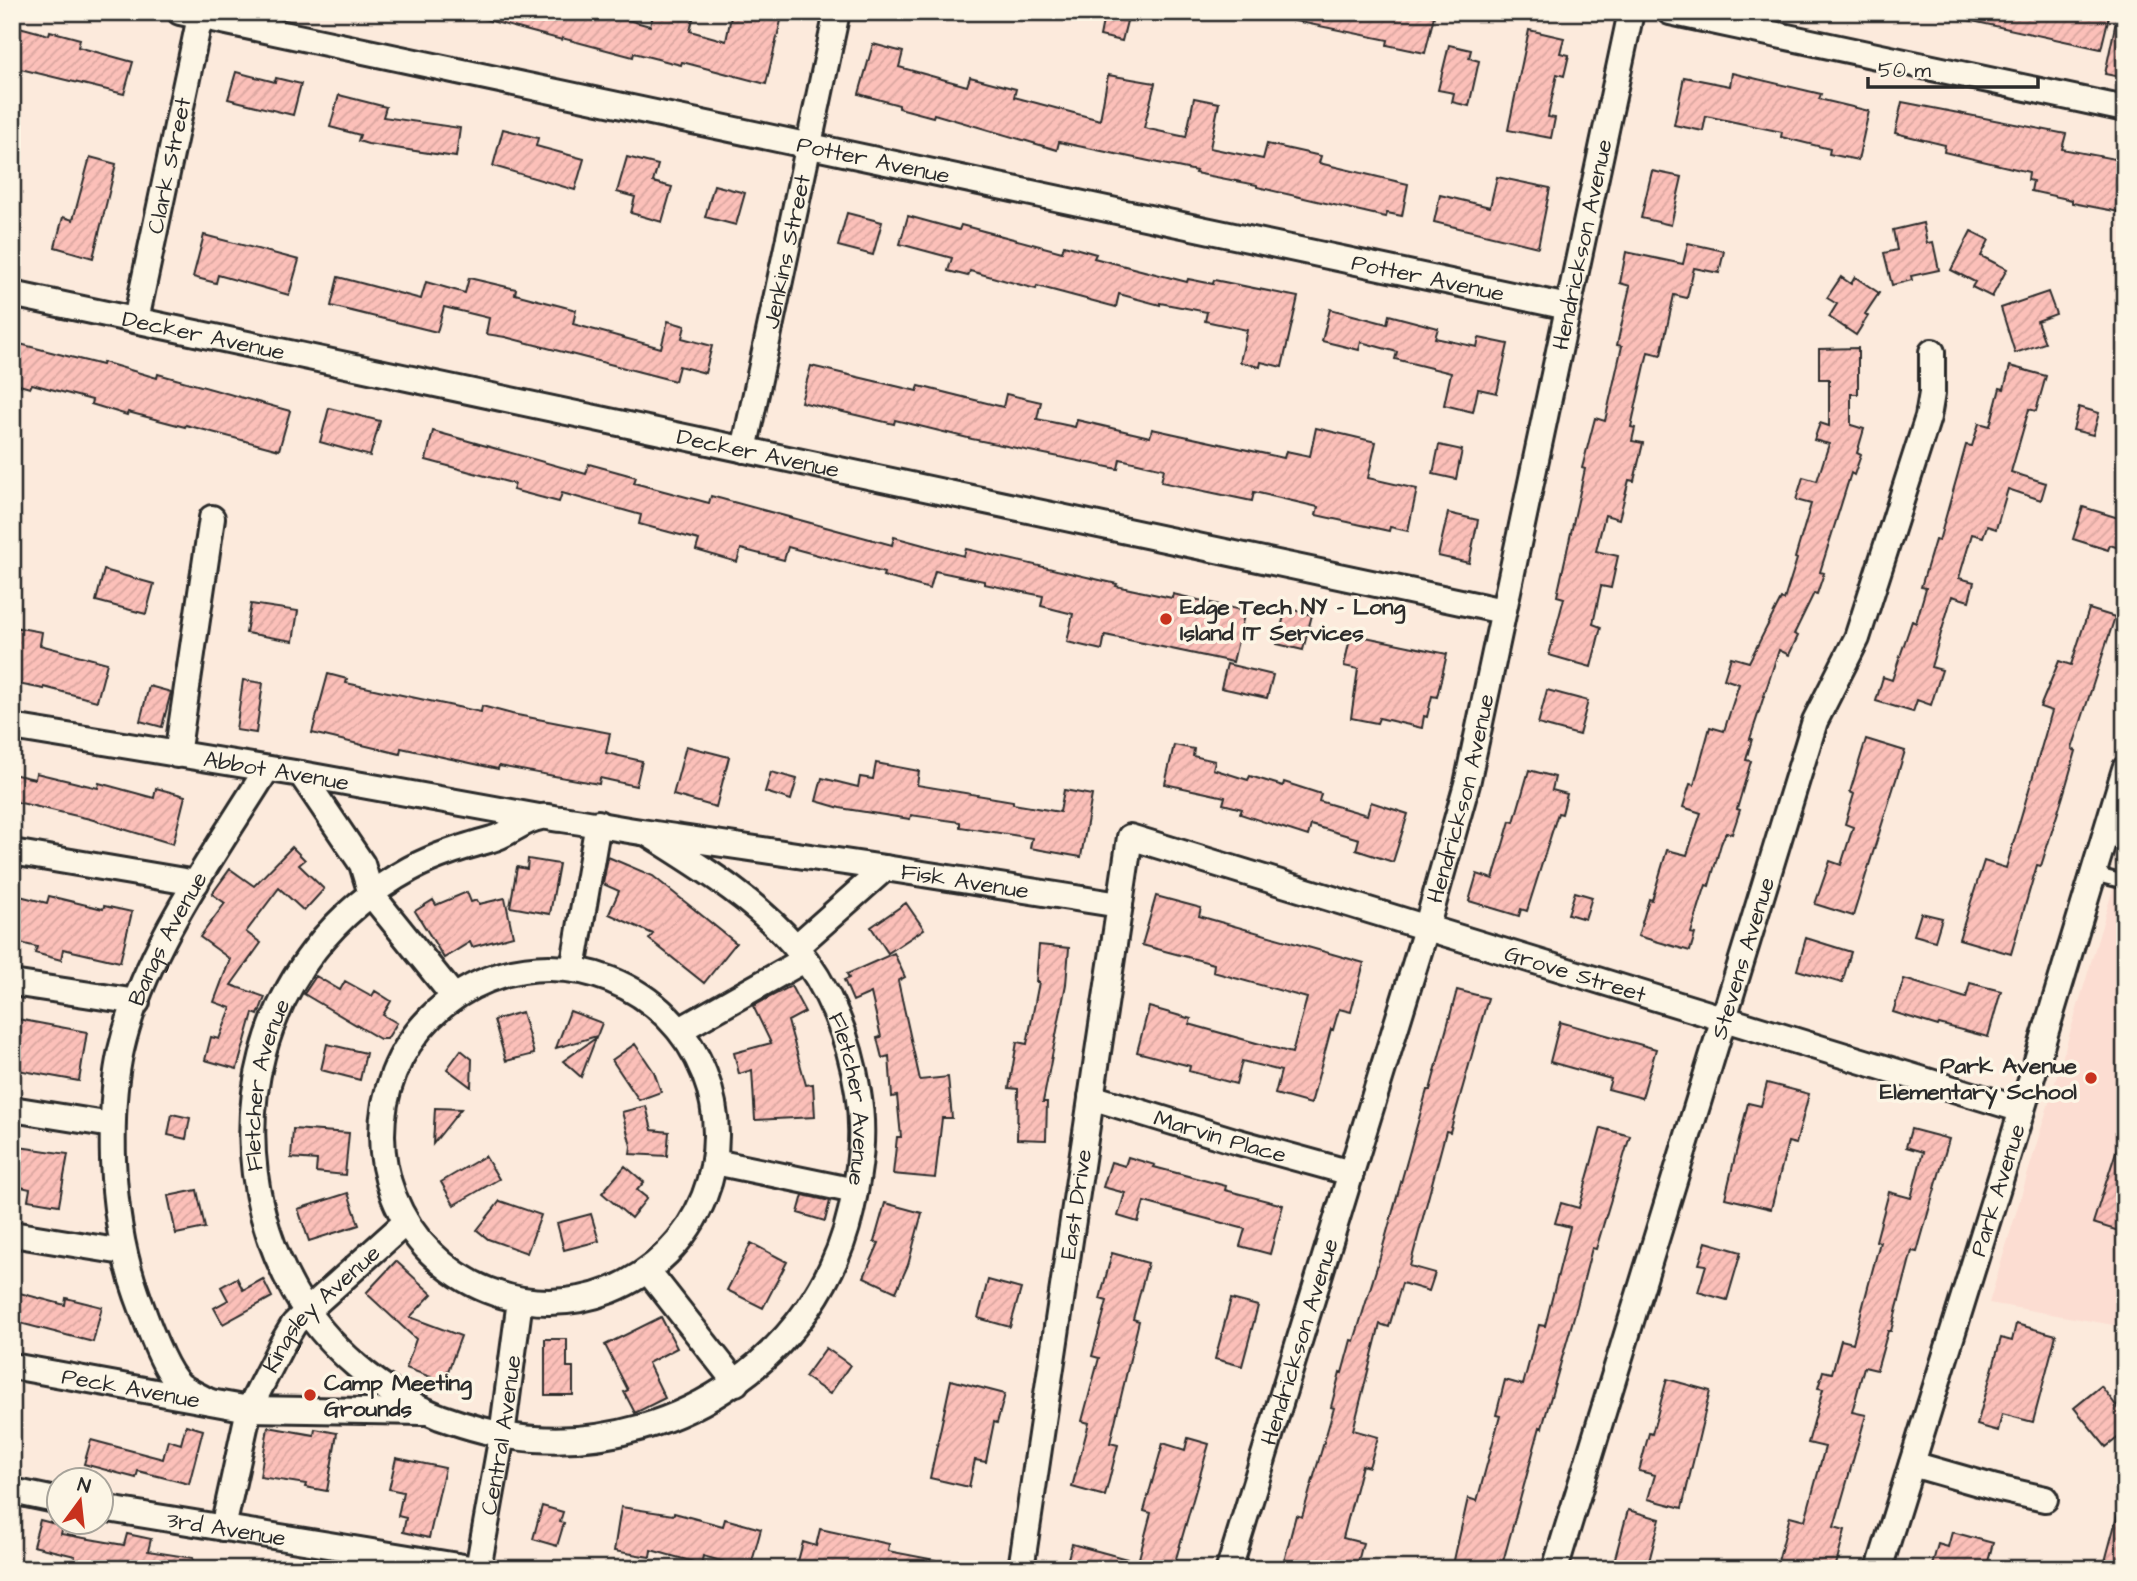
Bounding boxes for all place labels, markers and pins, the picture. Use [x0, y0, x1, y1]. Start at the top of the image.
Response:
place label: Edge Tech NY - Long Island IT Services [1180, 591, 1405, 649]
marker: Edge Tech NY - Long Island IT Services [1158, 611, 1174, 627]
place label: Park Avenue Elementary School [1880, 1050, 2078, 1110]
marker: Park Avenue Elementary School [2083, 1070, 2099, 1086]
place label: Camp Meeting Grounds [324, 1367, 472, 1425]
marker: Camp Meeting Grounds [302, 1387, 318, 1403]

